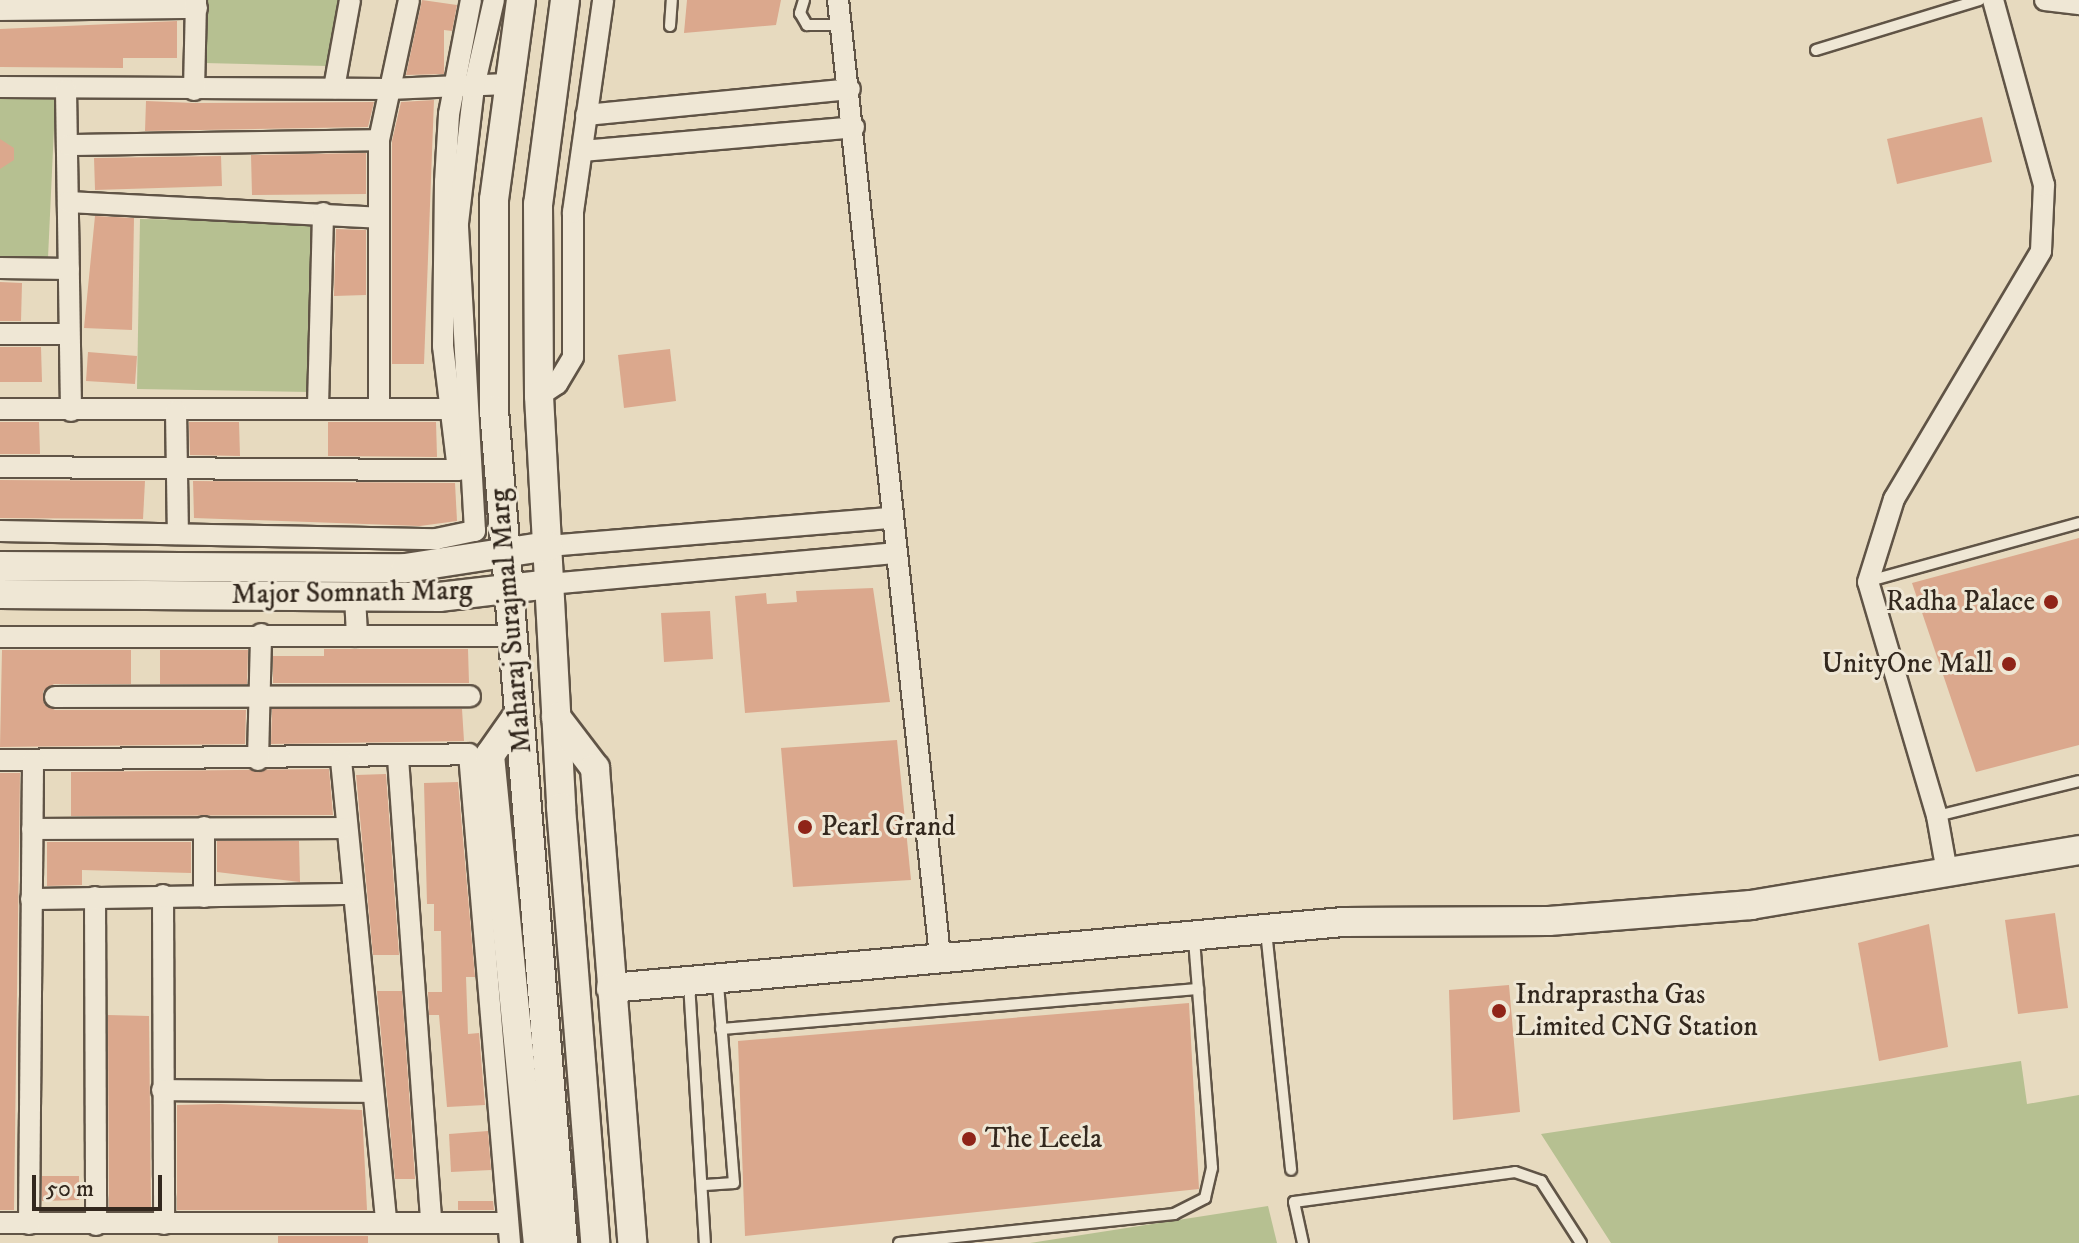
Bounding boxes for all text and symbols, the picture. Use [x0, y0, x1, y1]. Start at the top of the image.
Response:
street label: Maharaj Surajmal Marg [483, 487, 539, 755]
street label: Major Somnath Marg [231, 574, 473, 612]
place label: Radha Palace [1886, 585, 2035, 619]
marker: Radha Palace [2042, 593, 2060, 611]
place label: UnityOne Mall [1822, 647, 1993, 681]
marker: UnityOne Mall [2000, 655, 2018, 673]
place label: Pearl Grand [821, 810, 955, 844]
marker: Pearl Grand [796, 818, 814, 836]
place label: Indraprastha Gas Limited CNG Station [1515, 978, 1758, 1044]
marker: Indraprastha Gas Limited CNG Station [1490, 1002, 1508, 1020]
place label: The Leela [985, 1122, 1102, 1156]
marker: The Leela [960, 1130, 978, 1148]
scale bar [36, 1159, 166, 1209]
text: 50 m [46, 1174, 94, 1204]

